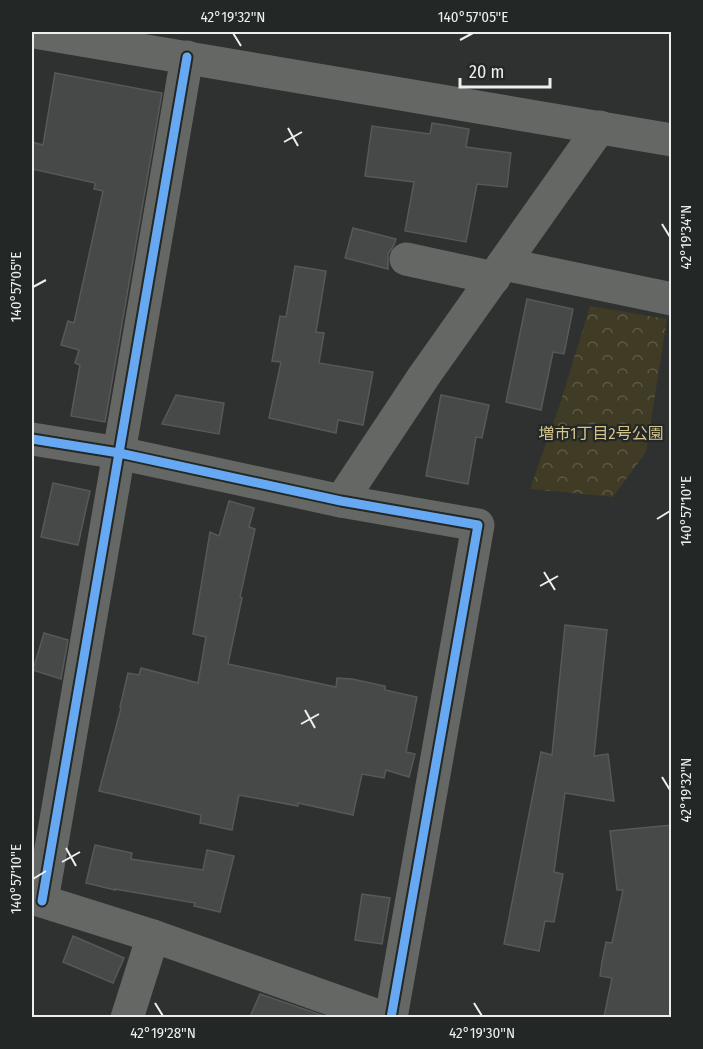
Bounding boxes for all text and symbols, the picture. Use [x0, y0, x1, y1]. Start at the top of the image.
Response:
text: 42°19'32"N [201, 8, 265, 26]
text: 140°57'05"E [438, 8, 508, 26]
scale bar [460, 51, 550, 89]
text: 20 m [469, 61, 504, 83]
text: 42°19'34"N [677, 205, 695, 269]
text: 140°57'05"E [7, 252, 25, 322]
park label: 増市1丁目2号公園 [538, 424, 664, 443]
text: 140°57'10"E [677, 476, 695, 546]
text: 42°19'32"N [677, 758, 695, 822]
text: 140°57'10"E [7, 844, 25, 914]
text: 42°19'28"N [130, 1024, 196, 1042]
text: 42°19'30"N [449, 1024, 515, 1042]

